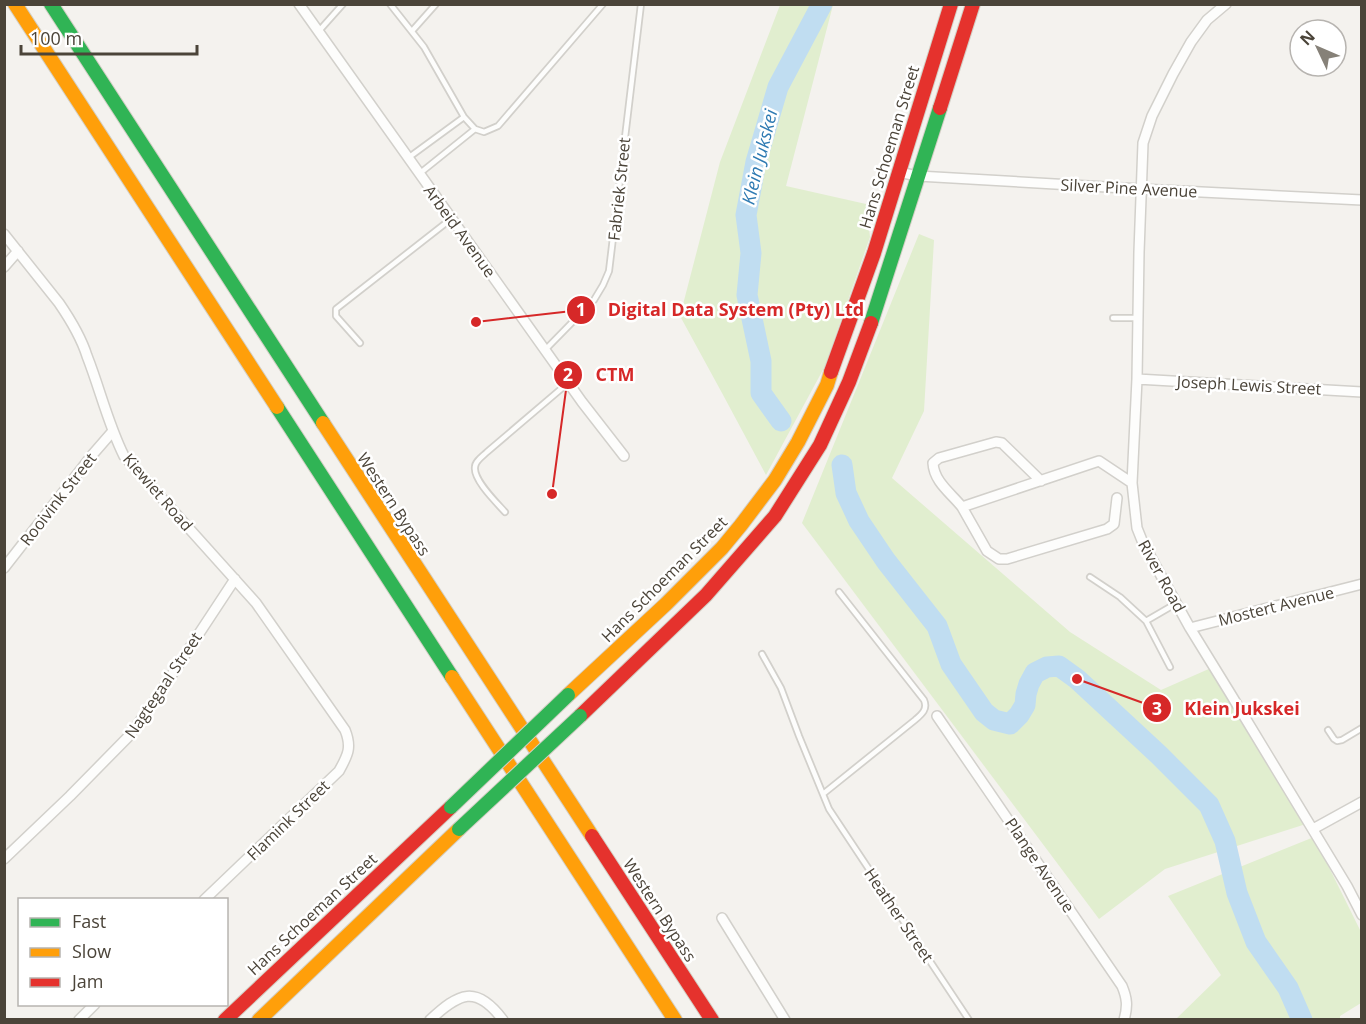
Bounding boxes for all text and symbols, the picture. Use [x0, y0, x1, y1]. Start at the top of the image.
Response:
scale bar [21, 18, 196, 56]
north arrow [1288, 18, 1348, 78]
text: N [1295, 25, 1320, 50]
text: 100 m [30, 26, 82, 50]
street label: Hans Schoeman Street [854, 62, 924, 231]
water label: Klein Jukskei [736, 106, 783, 207]
street label: Fabriek Street [603, 136, 635, 242]
street label: Silver Pine Avenue [1060, 173, 1198, 203]
street label: Arbeid Avenue [419, 180, 501, 282]
callout: Digital Data System (Pty) Ltd [566, 292, 877, 328]
text: 1 [576, 297, 586, 321]
text: Digital Data System (Pty) Ltd [608, 297, 864, 321]
callout: CTM [553, 357, 646, 393]
text: 2 [563, 362, 573, 386]
text: CTM [596, 362, 634, 386]
street label: Joseph Lewis Street [1174, 370, 1322, 400]
street label: Rooivink Street [15, 448, 101, 550]
street label: Kiewiet Road [118, 448, 198, 536]
street label: Western Bypass [352, 448, 436, 560]
street label: Hans Schoeman Street [596, 511, 732, 647]
street label: River Road [1133, 536, 1191, 616]
street label: Mostert Avenue [1216, 581, 1336, 631]
street label: Nagtegaal Street [119, 627, 207, 742]
callout: Klein Jukskei [1142, 690, 1311, 726]
text: 3 [1152, 696, 1162, 720]
text: Klein Jukskei [1184, 696, 1300, 720]
street label: Flamink Street [242, 775, 334, 865]
street label: Plange Avenue [1000, 813, 1080, 917]
street label: Hans Schoeman Street [243, 848, 382, 980]
street label: Western Bypass [618, 854, 702, 966]
street label: Heather Street [859, 863, 939, 967]
legend [18, 898, 228, 1006]
text: Fast [72, 909, 106, 933]
text: Slow [72, 939, 111, 963]
text: Jam [70, 969, 104, 993]

